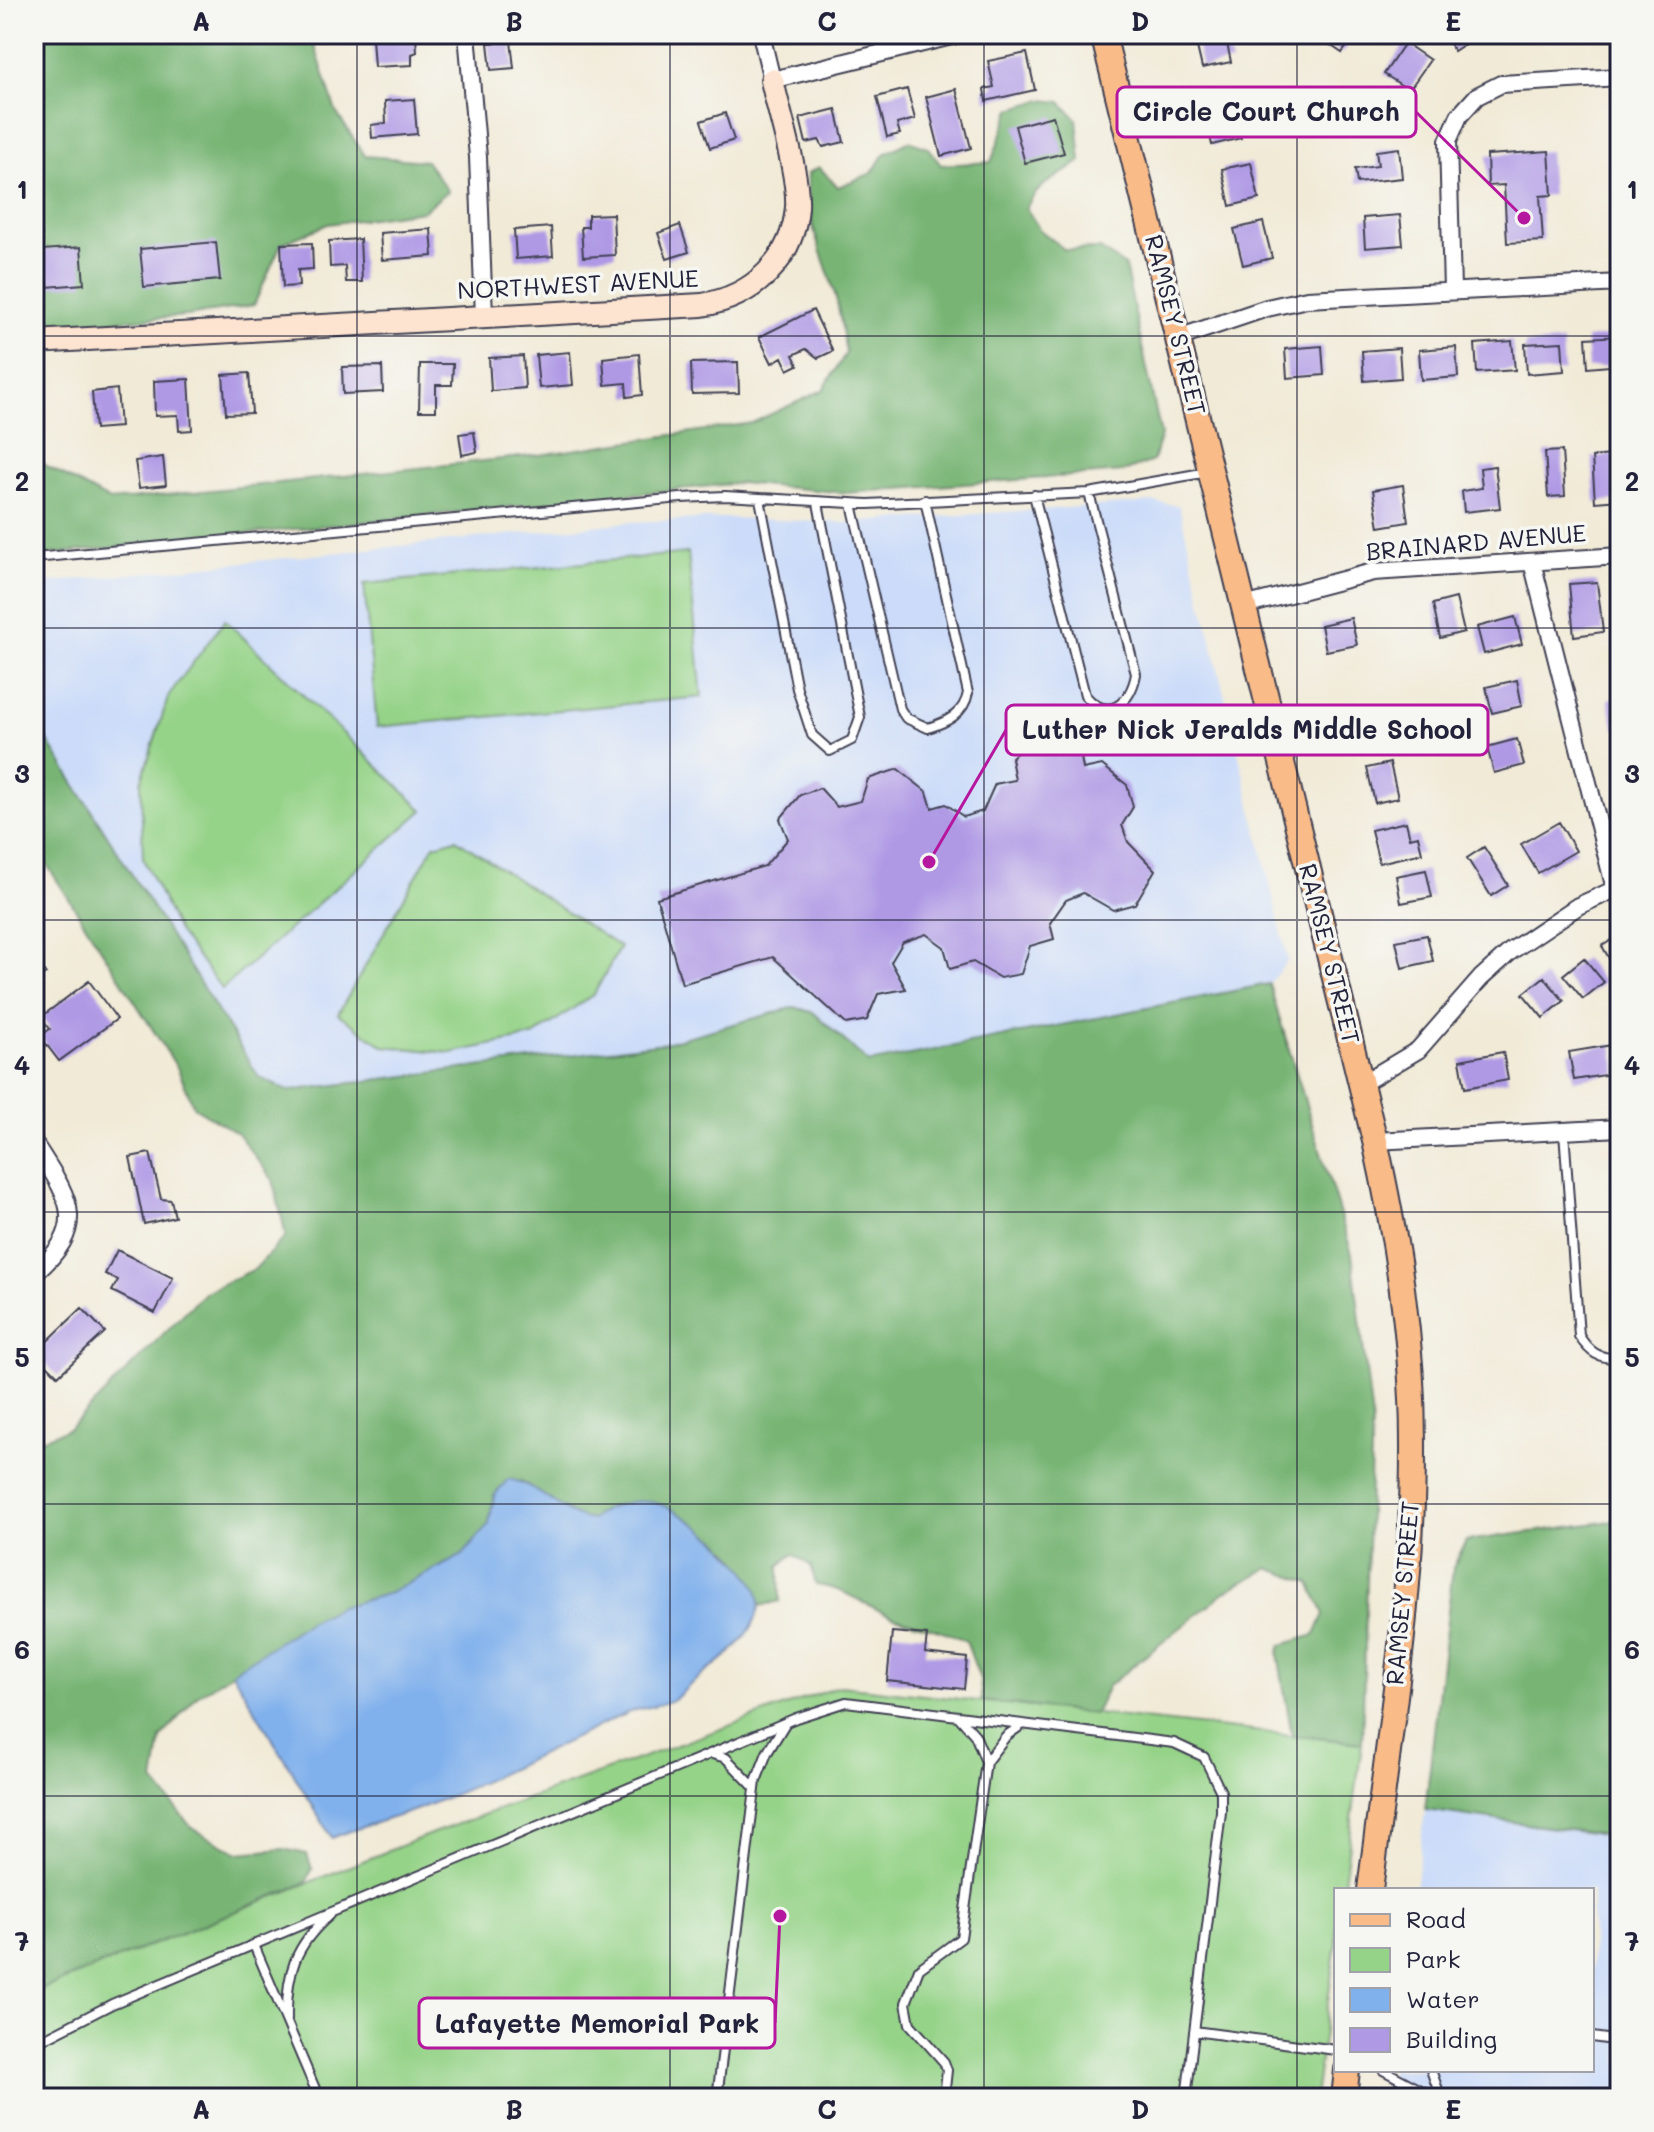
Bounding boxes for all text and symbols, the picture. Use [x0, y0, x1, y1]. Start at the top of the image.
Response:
text: A [192, 4, 210, 38]
text: B [505, 4, 523, 38]
text: C [817, 4, 837, 38]
text: D [1131, 4, 1149, 38]
text: E [1445, 4, 1461, 38]
callout: Circle Court Church [1117, 87, 1416, 137]
text: Circle Court Church [1133, 94, 1399, 128]
text: 1 [16, 172, 28, 206]
text: 1 [1626, 172, 1638, 206]
street label: RAMSEY STREET [1139, 231, 1214, 418]
street label: NORTHWEST AVENUE [456, 262, 699, 305]
text: 2 [15, 464, 29, 498]
text: 2 [1625, 464, 1639, 498]
street label: BRAINARD AVENUE [1364, 516, 1587, 567]
callout: Luther Nick Jeralds Middle School [1006, 705, 1488, 755]
text: Luther Nick Jeralds Middle School [1022, 712, 1472, 746]
text: 3 [14, 756, 30, 790]
text: 3 [1624, 756, 1640, 790]
street label: RAMSEY STREET [1293, 860, 1368, 1047]
text: 4 [14, 1048, 30, 1082]
text: 4 [1624, 1048, 1640, 1082]
text: 5 [14, 1340, 30, 1374]
text: 5 [1624, 1340, 1640, 1374]
street label: RAMSEY STREET [1378, 1499, 1425, 1686]
text: 6 [14, 1632, 30, 1666]
text: 6 [1624, 1632, 1640, 1666]
legend [1334, 1888, 1594, 2072]
text: Road [1406, 1903, 1466, 1934]
text: 7 [15, 1924, 29, 1958]
text: 7 [1625, 1924, 1639, 1958]
text: Park [1406, 1943, 1460, 1974]
text: Water [1406, 1983, 1480, 2014]
callout: Lafayette Memorial Park [419, 1998, 775, 2048]
text: Lafayette Memorial Park [435, 2006, 759, 2040]
text: Building [1406, 2023, 1497, 2054]
text: A [192, 2092, 210, 2126]
text: B [505, 2092, 523, 2126]
text: C [817, 2092, 837, 2126]
text: D [1131, 2092, 1149, 2126]
text: E [1445, 2092, 1461, 2126]

